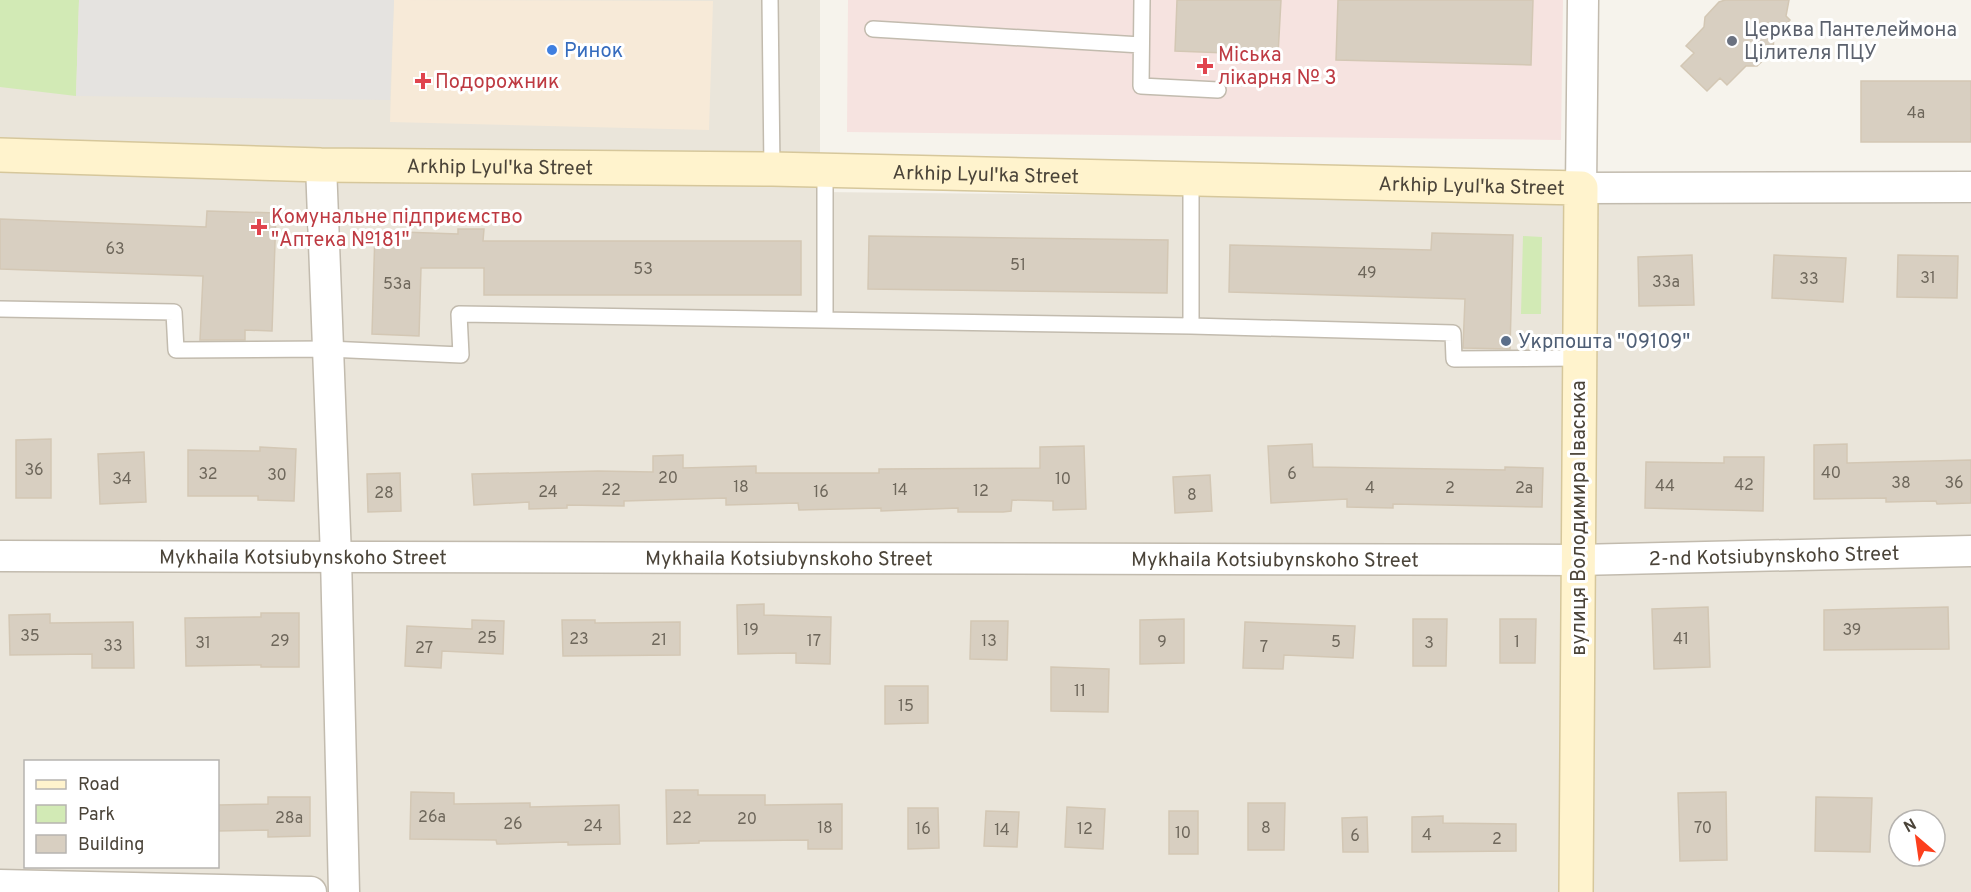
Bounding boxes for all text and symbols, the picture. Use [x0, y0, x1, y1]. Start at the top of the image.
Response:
place label: Церква Пантелеймона Цілителя ПЦУ [1744, 18, 1957, 67]
marker: Церква Пантелеймона Цілителя ПЦУ [1725, 34, 1739, 48]
place label: Ринок [564, 39, 623, 65]
marker: Ринок [545, 43, 559, 57]
place label: Міська лікарня № 3 [1218, 43, 1337, 92]
marker: Міська лікарня № 3 [1196, 57, 1214, 75]
place label: Подорожник [435, 70, 559, 96]
marker: Подорожник [416, 74, 430, 88]
house number: 4а [1907, 104, 1925, 124]
street label: Arkhip Lyul'ka Street [406, 155, 593, 182]
street label: Arkhip Lyul'ka Street [892, 161, 1079, 191]
street label: Arkhip Lyul'ka Street [1378, 172, 1565, 203]
place label: Комунальне підприємство "Аптека №181" [271, 205, 523, 254]
marker: Комунальне підприємство "Аптека №181" [252, 220, 266, 234]
house number: 63 [105, 240, 125, 260]
house number: 51 [1010, 256, 1026, 276]
house number: 53 [633, 260, 653, 280]
house number: 49 [1357, 264, 1377, 284]
house number: 31 [1920, 269, 1936, 289]
house number: 33 [1799, 270, 1819, 290]
house number: 33а [1652, 273, 1680, 293]
house number: 53а [383, 275, 411, 295]
place label: Укрпошта "09109" [1518, 330, 1690, 356]
marker: Укрпошта "09109" [1499, 334, 1513, 348]
street label: вулиця Володимира Івасюка [1567, 380, 1593, 656]
house number: 36 [24, 461, 44, 481]
house number: 40 [1821, 464, 1841, 484]
house number: 32 [198, 465, 218, 485]
house number: 6 [1287, 465, 1297, 485]
house number: 30 [267, 466, 287, 486]
house number: 20 [658, 469, 678, 489]
house number: 34 [112, 470, 132, 490]
house number: 10 [1055, 470, 1071, 490]
house number: 38 [1891, 474, 1911, 494]
house number: 36 [1944, 474, 1964, 494]
house number: 42 [1734, 476, 1754, 496]
house number: 44 [1655, 477, 1675, 497]
house number: 18 [733, 478, 749, 498]
house number: 4 [1365, 479, 1375, 499]
house number: 2 [1445, 479, 1455, 499]
house number: 2а [1515, 479, 1533, 499]
house number: 22 [601, 481, 621, 501]
house number: 14 [892, 481, 908, 501]
house number: 12 [973, 482, 989, 502]
house number: 24 [538, 483, 558, 503]
house number: 16 [813, 483, 829, 503]
house number: 28 [374, 484, 394, 504]
house number: 8 [1187, 486, 1197, 506]
street label: 2-nd Kotsiubynskoho Street [1648, 542, 1900, 573]
street label: Mykhaila Kotsiubynskoho Street [159, 545, 447, 572]
street label: Mykhaila Kotsiubynskoho Street [645, 547, 933, 573]
street label: Mykhaila Kotsiubynskoho Street [1131, 548, 1419, 575]
house number: 19 [743, 621, 759, 641]
house number: 39 [1843, 621, 1861, 641]
house number: 35 [20, 627, 40, 647]
house number: 25 [477, 629, 497, 649]
house number: 23 [569, 630, 589, 650]
house number: 41 [1673, 630, 1689, 650]
house number: 21 [651, 631, 667, 651]
house number: 29 [270, 632, 290, 652]
house number: 17 [807, 632, 821, 652]
house number: 13 [981, 632, 997, 652]
house number: 9 [1157, 633, 1167, 653]
house number: 5 [1331, 633, 1341, 653]
house number: 1 [1514, 633, 1520, 653]
house number: 31 [195, 634, 211, 654]
house number: 3 [1424, 634, 1434, 654]
house number: 33 [103, 637, 123, 657]
house number: 7 [1260, 638, 1268, 658]
house number: 27 [415, 639, 433, 659]
house number: 11 [1074, 682, 1086, 702]
house number: 15 [898, 697, 914, 717]
legend [24, 760, 219, 868]
text: Road [78, 774, 120, 797]
text: Park [78, 804, 115, 827]
house number: 26а [418, 808, 446, 828]
north arrow [1887, 808, 1947, 868]
house number: 28а [275, 809, 303, 829]
house number: 22 [672, 809, 692, 829]
house number: 20 [737, 810, 757, 830]
house number: 26 [503, 815, 523, 835]
text: N [1901, 815, 1921, 838]
house number: 24 [583, 817, 603, 837]
house number: 18 [817, 819, 833, 839]
house number: 8 [1261, 819, 1271, 839]
house number: 70 [1694, 819, 1712, 839]
house number: 16 [915, 820, 931, 840]
house number: 12 [1077, 820, 1093, 840]
house number: 14 [994, 821, 1010, 841]
house number: 10 [1175, 824, 1191, 844]
house number: 4 [1422, 826, 1432, 846]
house number: 6 [1350, 827, 1360, 847]
house number: 2 [1492, 830, 1502, 850]
text: Building [78, 834, 144, 857]

